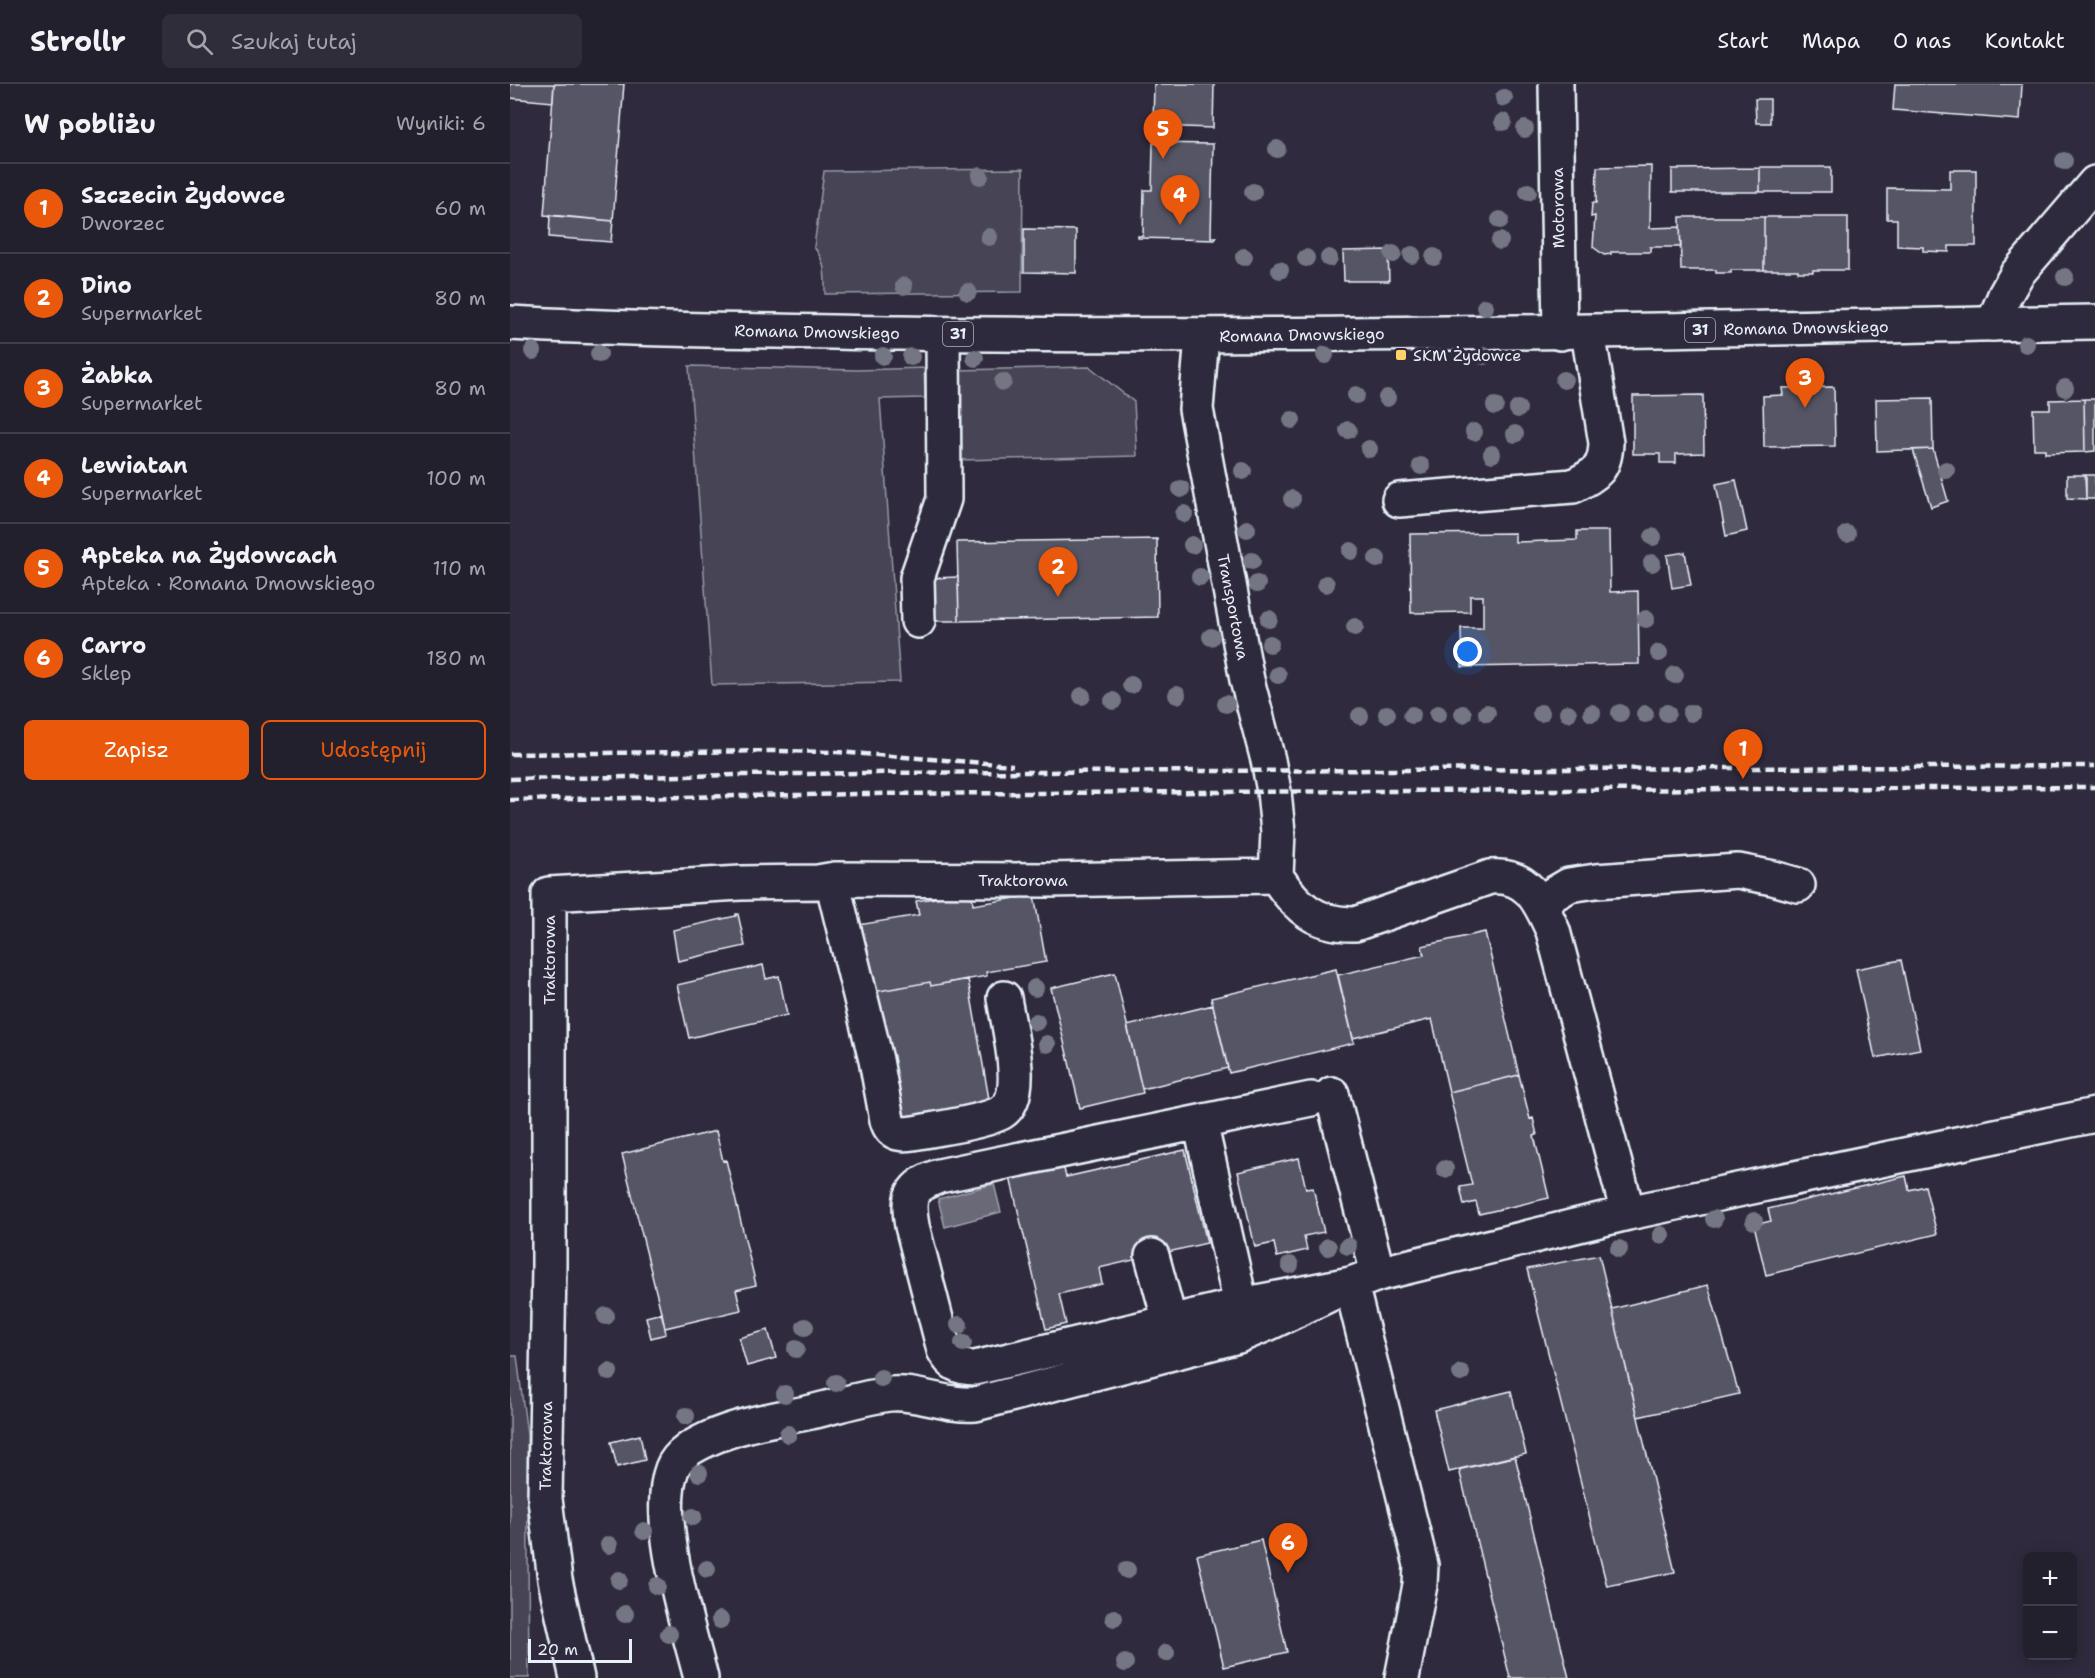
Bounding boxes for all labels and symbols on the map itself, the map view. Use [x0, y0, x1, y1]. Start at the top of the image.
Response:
pin: 5 [1144, 110, 1182, 159]
street label: Motorowa [1547, 167, 1569, 249]
pin: 4 [1160, 176, 1200, 225]
street label: Romana Dmowskiego [1723, 316, 1889, 340]
road number: 31 [1685, 318, 1715, 342]
street label: Romana Dmowskiego [734, 320, 900, 344]
road number: 31 [943, 322, 973, 346]
street label: Romana Dmowskiego [1219, 323, 1385, 347]
place label: SKM Żydowce [1413, 345, 1521, 366]
marker: SKM Żydowce [1394, 348, 1408, 362]
pin: 3 [1786, 358, 1824, 408]
pin: 2 [1038, 548, 1078, 597]
street label: Transportowa [1212, 552, 1254, 662]
your location [1453, 637, 1482, 666]
pin: 1 [1724, 730, 1762, 779]
street label: Traktorowa [978, 870, 1068, 891]
street label: Traktorowa [539, 915, 560, 1005]
street label: Traktorowa [535, 1401, 557, 1491]
pin: 6 [1268, 1524, 1308, 1573]
scale bar [528, 1636, 632, 1664]

